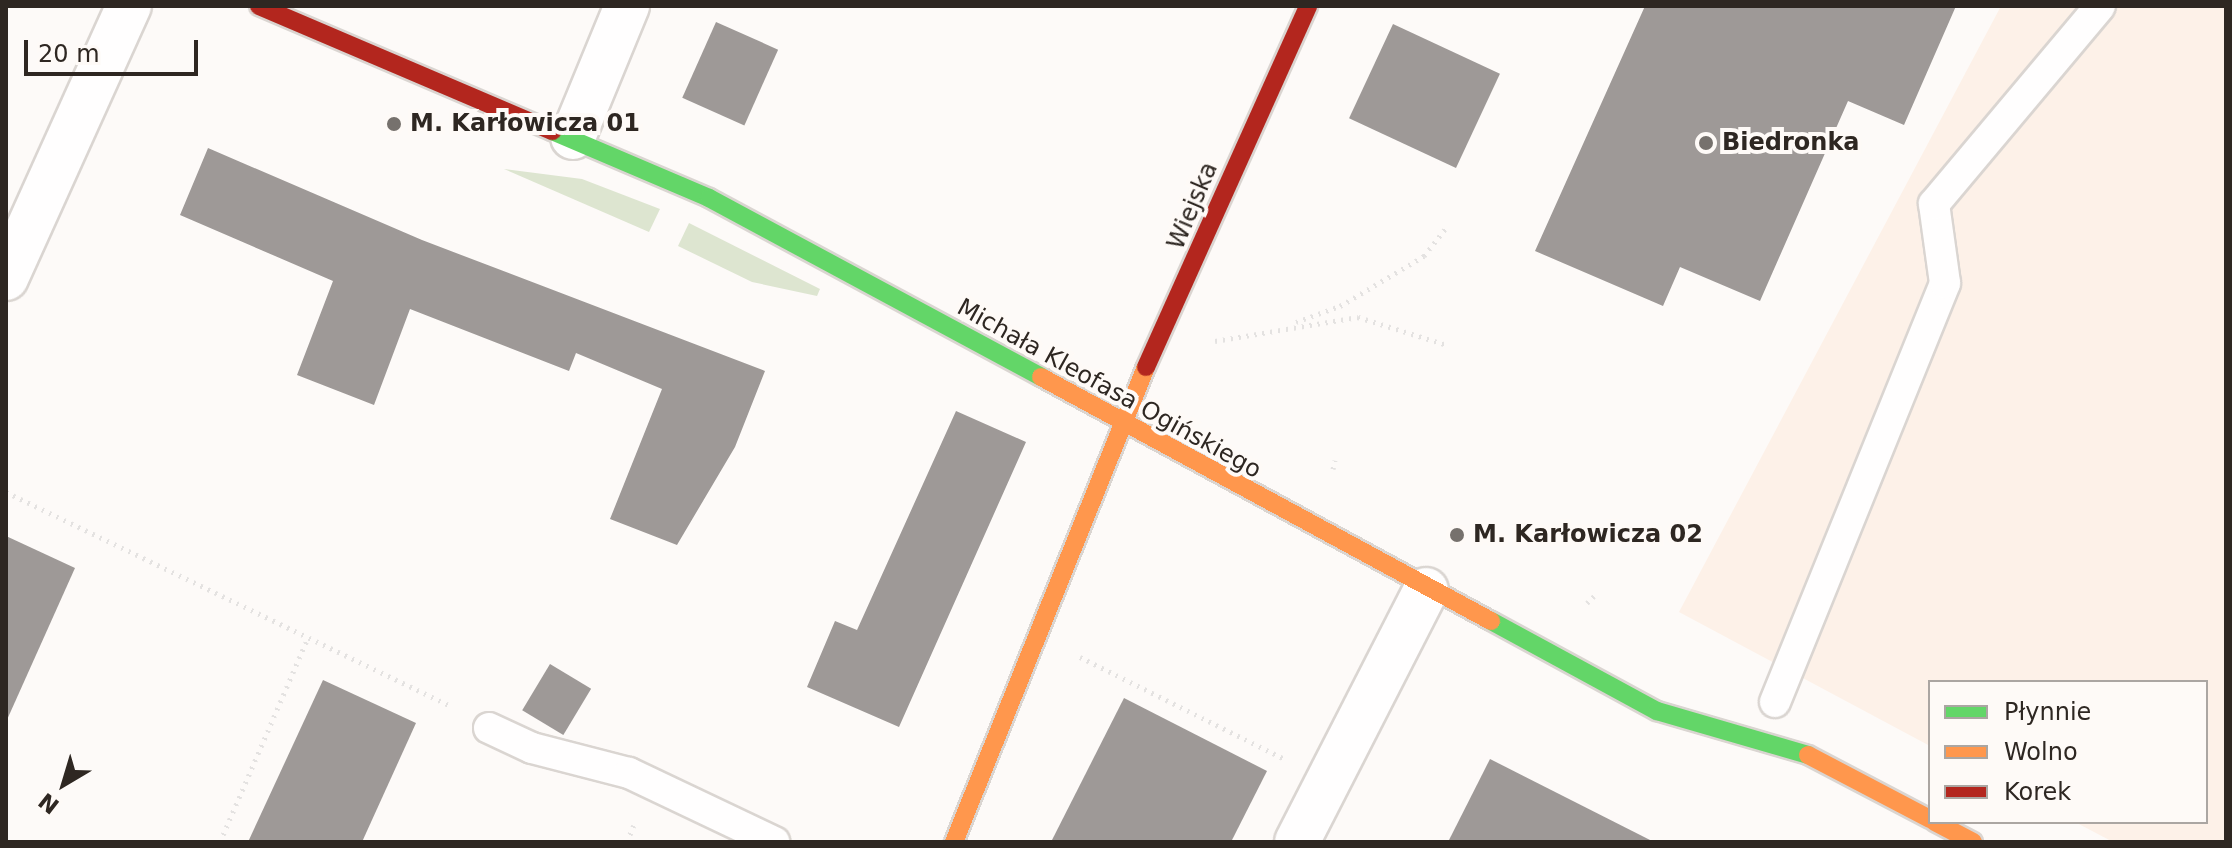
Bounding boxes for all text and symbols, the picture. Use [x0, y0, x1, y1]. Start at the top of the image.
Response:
scale bar [28, 24, 202, 74]
text: 20 m [38, 40, 100, 68]
place label: M. Karłowicza 01 [410, 110, 640, 138]
marker: M. Karłowicza 01 [385, 115, 403, 133]
place label: Biedronka [1722, 129, 1860, 157]
marker: Biedronka [1697, 134, 1715, 152]
street label: Wiejska [1162, 158, 1224, 254]
street label: Michała Kleofasa Ogińskiego [952, 293, 1266, 485]
place label: M. Karłowicza 02 [1473, 521, 1703, 549]
marker: M. Karłowicza 02 [1448, 526, 1466, 544]
legend [1928, 680, 2208, 824]
text: Płynnie [2004, 698, 2091, 726]
text: Wolno [2004, 738, 2078, 766]
north arrow [24, 744, 104, 824]
text: Korek [2004, 778, 2071, 806]
text: N [34, 788, 64, 819]

